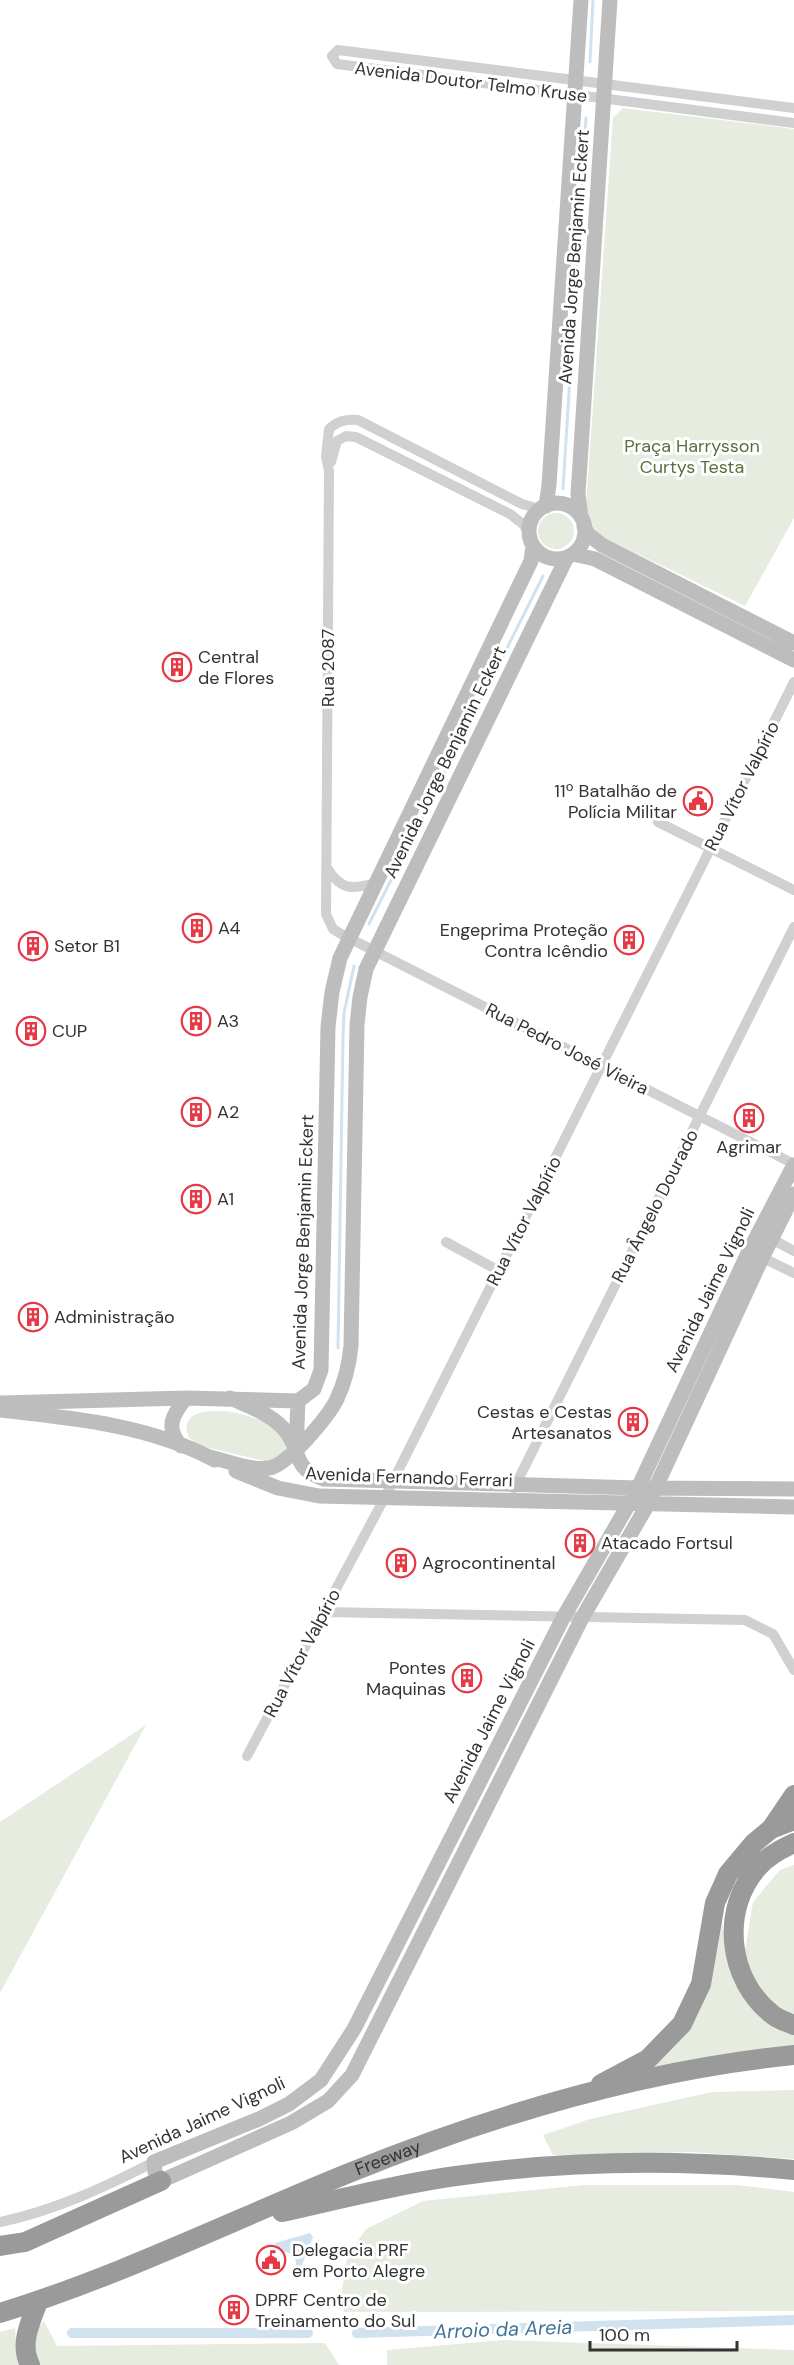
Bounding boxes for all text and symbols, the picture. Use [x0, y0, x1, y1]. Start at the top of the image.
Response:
street label: Avenida Doutor Telmo Kruse [353, 56, 589, 108]
street label: Avenida Jorge Benjamin Eckert [553, 129, 595, 385]
park label: Praça Harrysson Curtys Testa [624, 434, 760, 479]
street label: Rua 2087 [316, 629, 340, 707]
street label: Avenida Jorge Benjamin Eckert [378, 642, 512, 882]
place label: Central de Flores [198, 645, 274, 690]
building icon: Central de Flores [161, 651, 193, 683]
street label: Rua Vítor Valpírio [699, 717, 785, 855]
place label: 11º Batalhão de Polícia Militar [554, 779, 677, 824]
public building icon: 11º Batalhão de Polícia Militar [682, 785, 714, 817]
building icon: A4 [181, 912, 213, 944]
place label: A4 [218, 916, 241, 940]
place label: Engeprima Proteção Contra Icêndio [440, 918, 608, 963]
building icon: Engeprima Proteção Contra Icêndio [613, 924, 645, 956]
building icon: Setor B1 [17, 930, 49, 962]
place label: Setor B1 [54, 934, 120, 958]
street label: Rua Pedro José Vieira [481, 997, 653, 1101]
building icon: A3 [180, 1005, 212, 1037]
place label: A3 [217, 1009, 239, 1033]
building icon: CUP [15, 1015, 47, 1047]
place label: CUP [52, 1019, 87, 1043]
building icon: A2 [180, 1096, 212, 1128]
place label: A2 [217, 1100, 239, 1124]
building icon: Agrimar [733, 1102, 765, 1134]
street label: Avenida Jorge Benjamin Eckert [287, 1114, 319, 1370]
street label: Rua Ângelo Dourado [606, 1125, 704, 1287]
place label: Agrimar [716, 1135, 782, 1159]
street label: Rua Vítor Valpírio [481, 1152, 567, 1290]
building icon: A1 [180, 1183, 212, 1215]
place label: A1 [217, 1187, 234, 1211]
street label: Avenida Jaime Vignoli [660, 1204, 760, 1376]
building icon: Administração [17, 1301, 49, 1333]
place label: Administração [54, 1305, 175, 1329]
place label: Cestas e Cestas Artesanatos [477, 1400, 612, 1445]
building icon: Cestas e Cestas Artesanatos [617, 1406, 649, 1438]
street label: Avenida Fernando Ferrari [305, 1461, 513, 1493]
building icon: Atacado Fortsul [564, 1527, 596, 1559]
place label: Atacado Fortsul [601, 1531, 733, 1555]
building icon: Agrocontinental [385, 1547, 417, 1579]
place label: Agrocontinental [422, 1551, 555, 1575]
street label: Rua Vítor Valpírio [258, 1585, 346, 1721]
street label: Avenida Jaime Vignoli [437, 1635, 541, 1807]
place label: Pontes Maquinas [366, 1656, 446, 1701]
building icon: Pontes Maquinas [451, 1662, 483, 1694]
street label: Avenida Jaime Vignoli [115, 2071, 289, 2169]
street label: Freeway [351, 2134, 424, 2181]
place label: Delegacia PRF em Porto Alegre [292, 2238, 425, 2283]
public building icon: Delegacia PRF em Porto Alegre [255, 2244, 287, 2276]
place label: DPRF Centro de Treinamento do Sul [255, 2288, 415, 2333]
building icon: DPRF Centro de Treinamento do Sul [218, 2294, 250, 2326]
water label: Arroio da Areia [432, 2314, 573, 2344]
scale bar [590, 2314, 737, 2352]
text: 100 m [599, 2323, 650, 2347]

